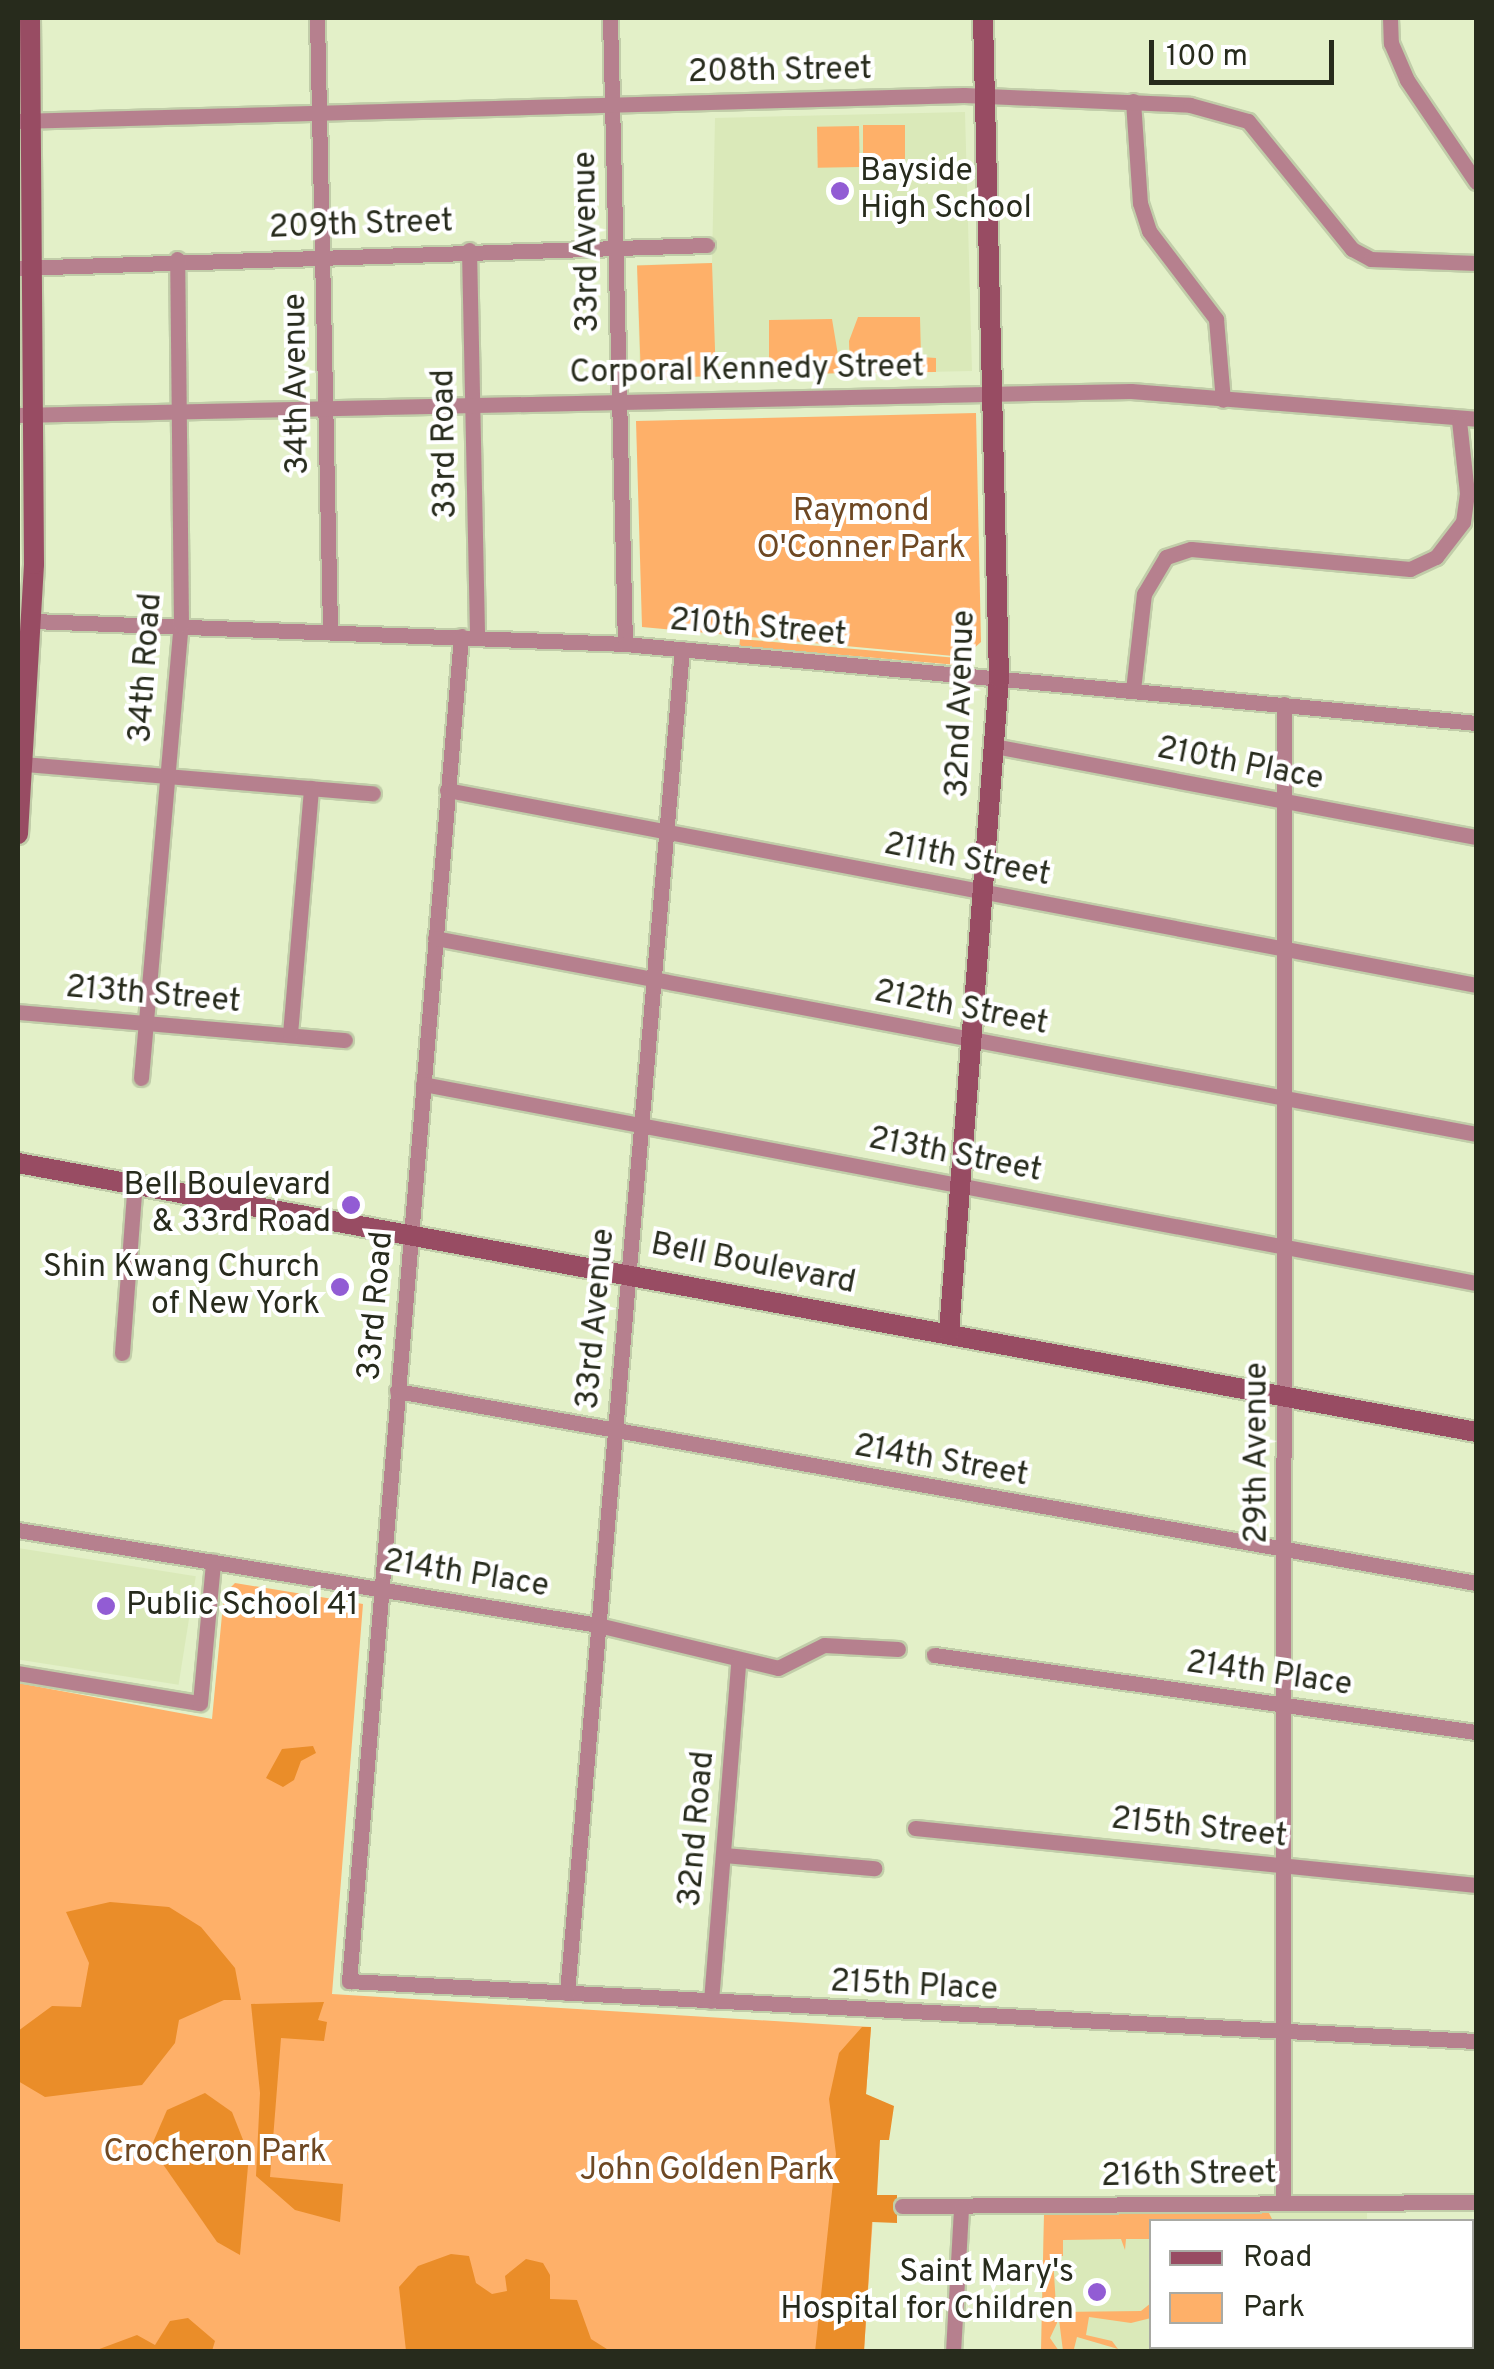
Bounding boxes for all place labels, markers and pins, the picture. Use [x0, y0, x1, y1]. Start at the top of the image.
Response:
place label: Bayside High School [860, 154, 1032, 229]
marker: Bayside High School [829, 180, 851, 202]
place label: Bell Boulevard & 33rd Road [123, 1168, 331, 1243]
marker: Bell Boulevard & 33rd Road [340, 1194, 362, 1216]
place label: Shin Kwang Church of New York [43, 1250, 320, 1325]
marker: Shin Kwang Church of New York [329, 1276, 351, 1298]
place label: Public School 41 [126, 1587, 359, 1625]
marker: Public School 41 [95, 1595, 117, 1617]
place label: Saint Mary's Hospital for Children [780, 2255, 1074, 2330]
marker: Saint Mary's Hospital for Children [1084, 2279, 1110, 2305]

